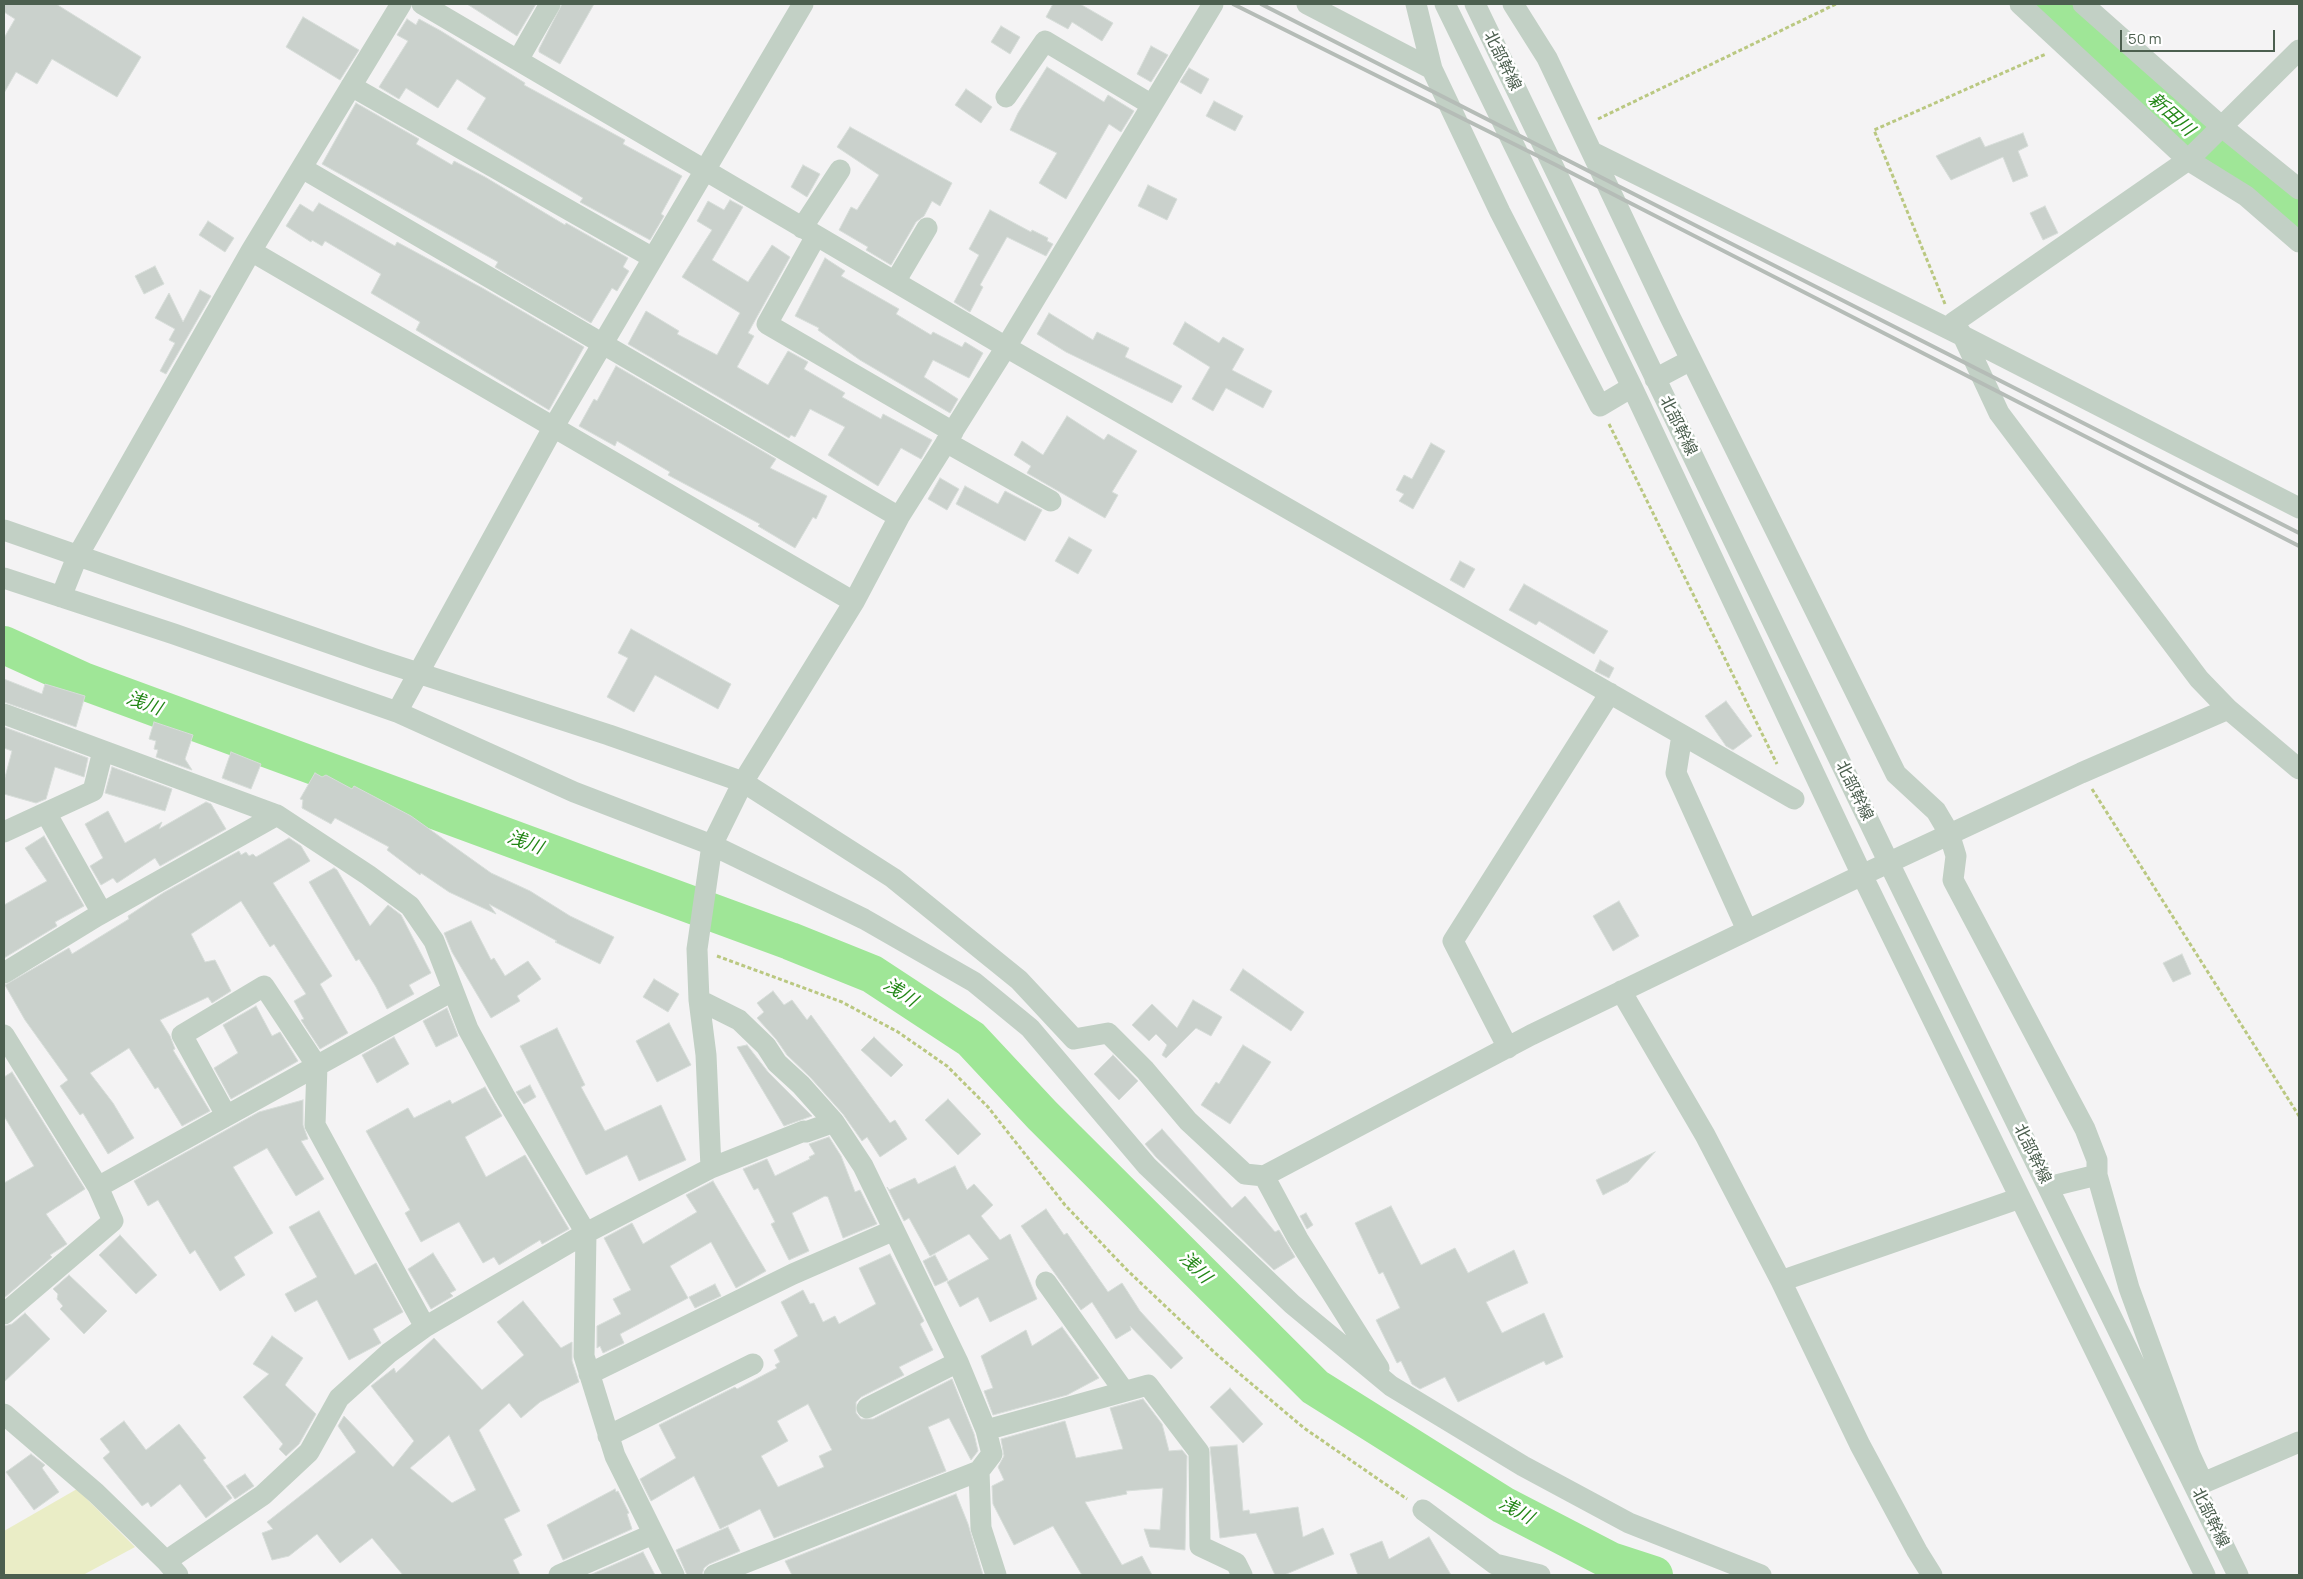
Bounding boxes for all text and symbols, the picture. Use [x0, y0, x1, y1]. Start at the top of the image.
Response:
scale bar [2123, 20, 2278, 52]
street label: 北部幹線 [1479, 28, 1525, 94]
text: 50 m [2128, 28, 2162, 49]
water label: 新田川 [2144, 89, 2198, 141]
street label: 北部幹線 [1655, 393, 1701, 459]
water label: 浅川 [123, 688, 165, 720]
street label: 北部幹線 [1831, 758, 1877, 824]
water label: 浅川 [504, 827, 546, 859]
water label: 浅川 [879, 974, 921, 1012]
street label: 北部幹線 [2009, 1121, 2055, 1187]
water label: 浅川 [1175, 1248, 1215, 1288]
street label: 北部幹線 [2187, 1485, 2233, 1551]
water label: 浅川 [1495, 1493, 1537, 1529]

